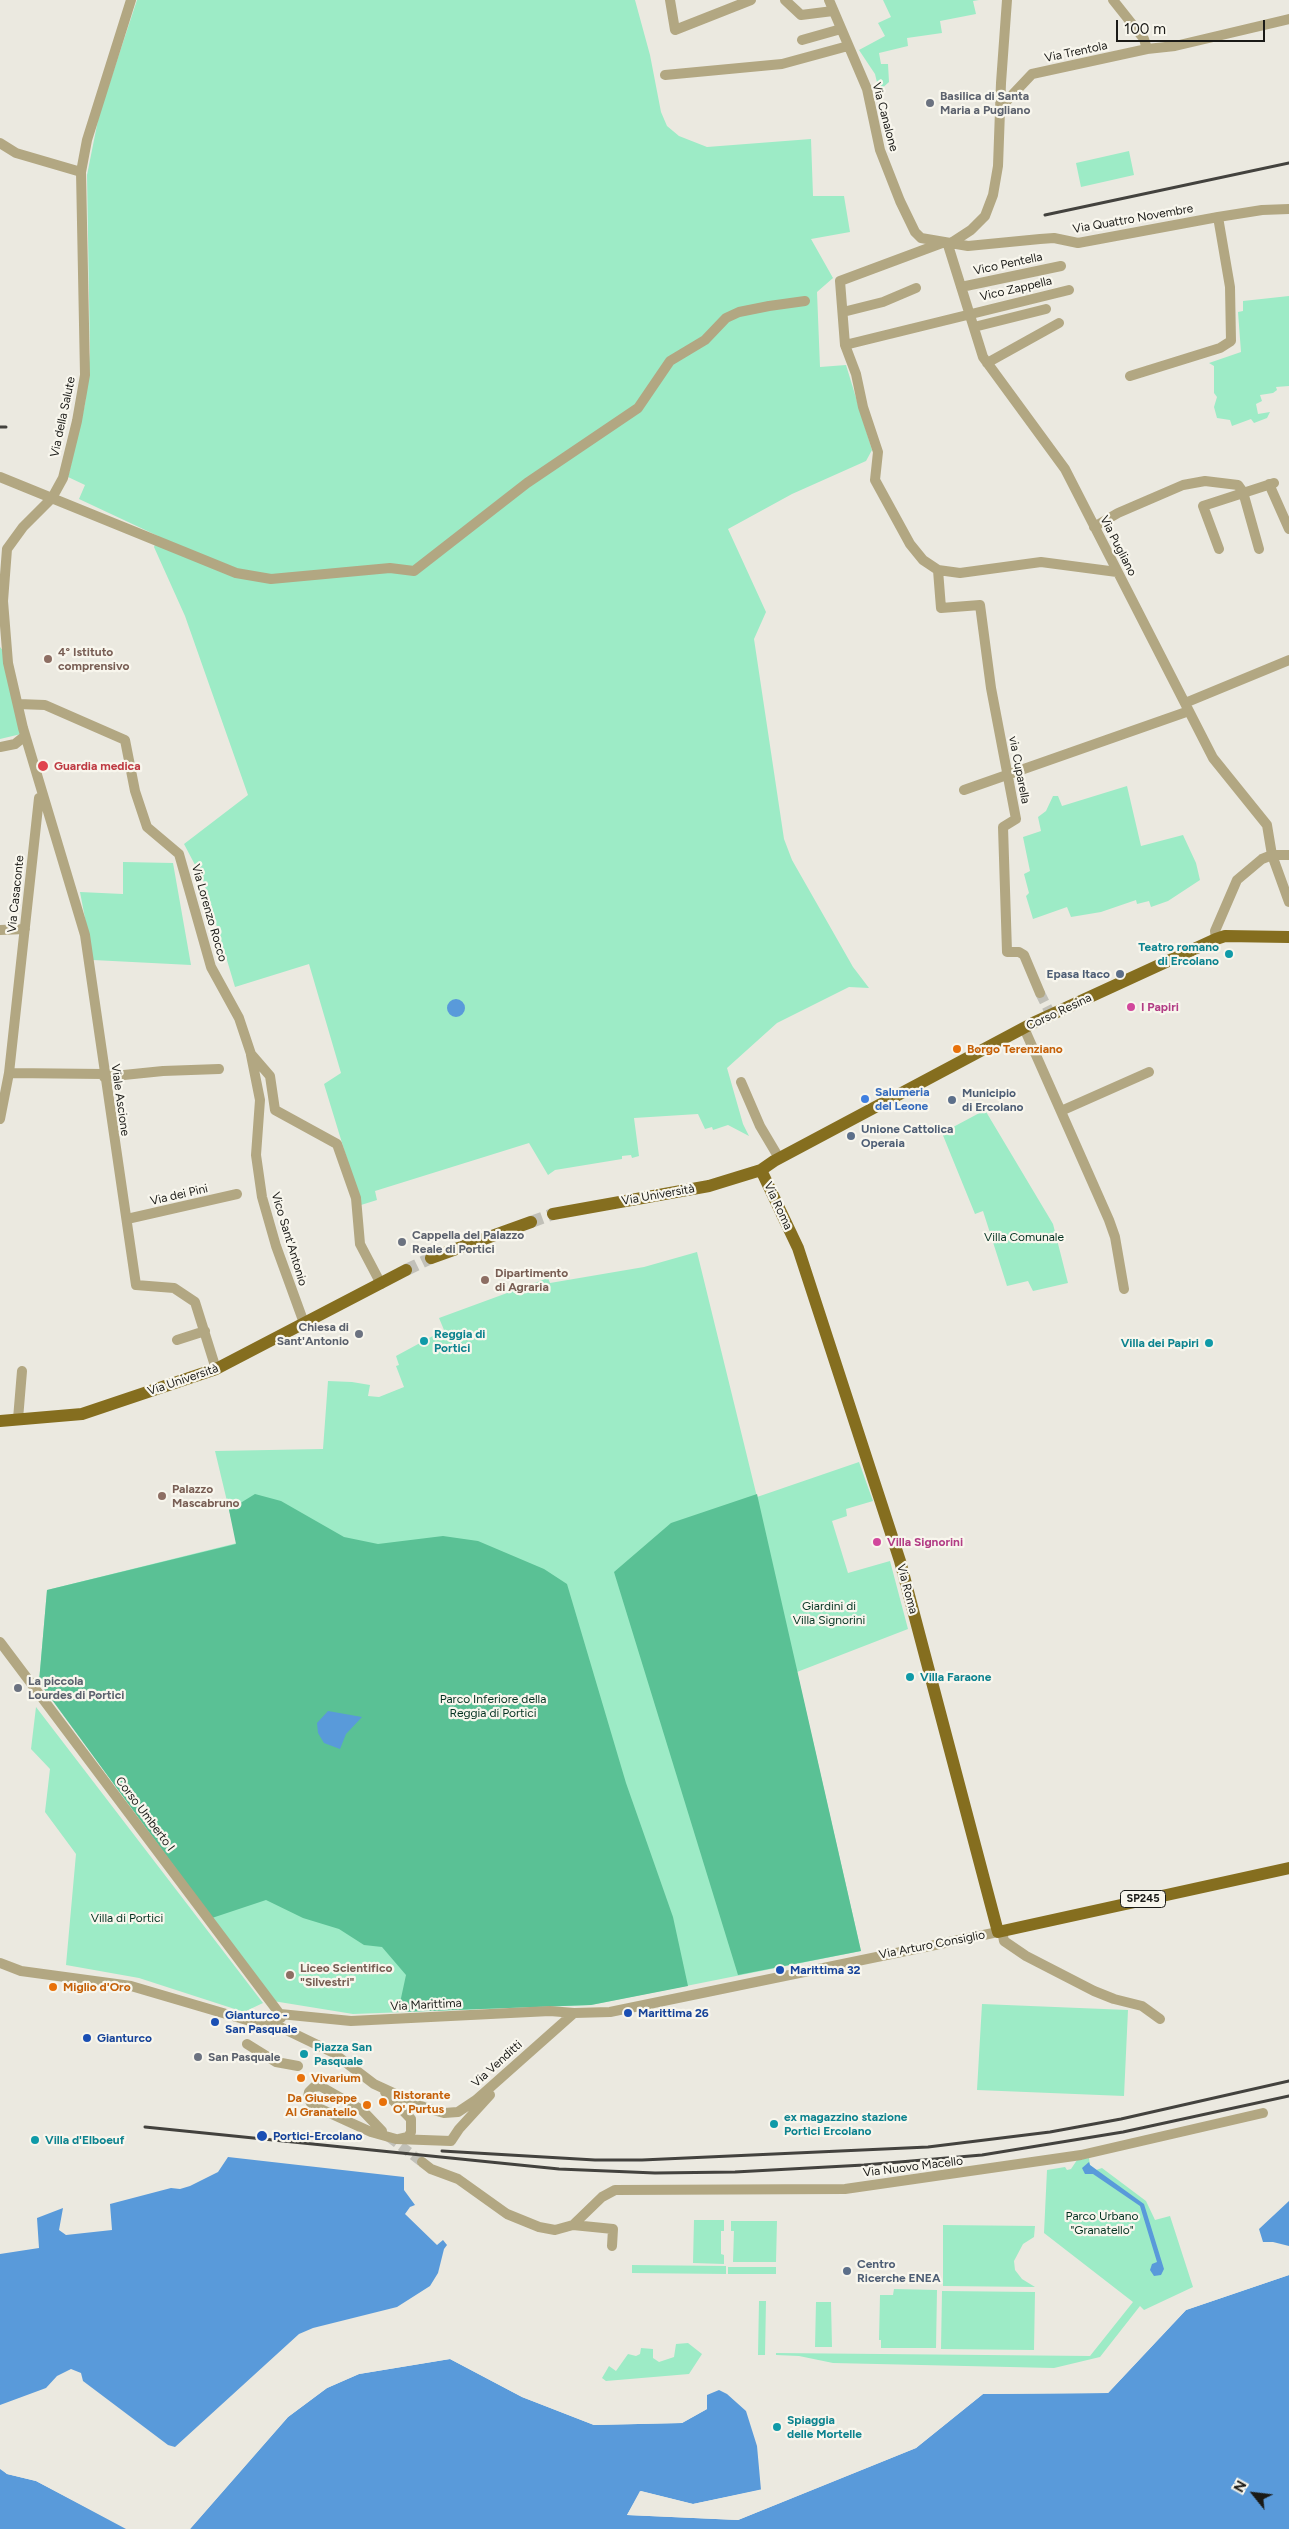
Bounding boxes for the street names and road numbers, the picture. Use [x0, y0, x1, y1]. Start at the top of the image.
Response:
street label: Via Trentola [1043, 38, 1109, 66]
street label: Via Canalone [869, 81, 901, 153]
street label: Via Quattro Novembre [1072, 201, 1194, 237]
street label: Vico Pentella [972, 250, 1044, 278]
street label: Vico Zappella [979, 274, 1053, 304]
street label: Via della Salute [47, 375, 79, 459]
street label: Via Pugliano [1097, 513, 1139, 579]
street label: via Cuparella [1005, 735, 1033, 805]
street label: Via Casaconte [5, 855, 27, 933]
street label: Via Lorenzo Rocco [188, 863, 230, 963]
street label: Corso Resina [1024, 991, 1094, 1033]
street label: Viale Ascione [108, 1063, 132, 1137]
street label: Via Roma [761, 1180, 795, 1232]
street label: Via dei Pini [149, 1181, 209, 1209]
street label: Via Università [620, 1181, 696, 1209]
street label: Vico Sant'Antonio [268, 1190, 310, 1288]
street label: Via Università [146, 1361, 220, 1399]
street label: Via Roma [893, 1563, 921, 1615]
street label: Corso Umberto I [112, 1774, 178, 1854]
road number: SP245 [1120, 1890, 1166, 1908]
street label: Via Arturo Consiglio [878, 1928, 986, 1962]
street label: Via Marittima [390, 1996, 462, 2014]
street label: Via Venditti [469, 2038, 525, 2090]
street label: Via Nuovo Macello [862, 2154, 964, 2180]

